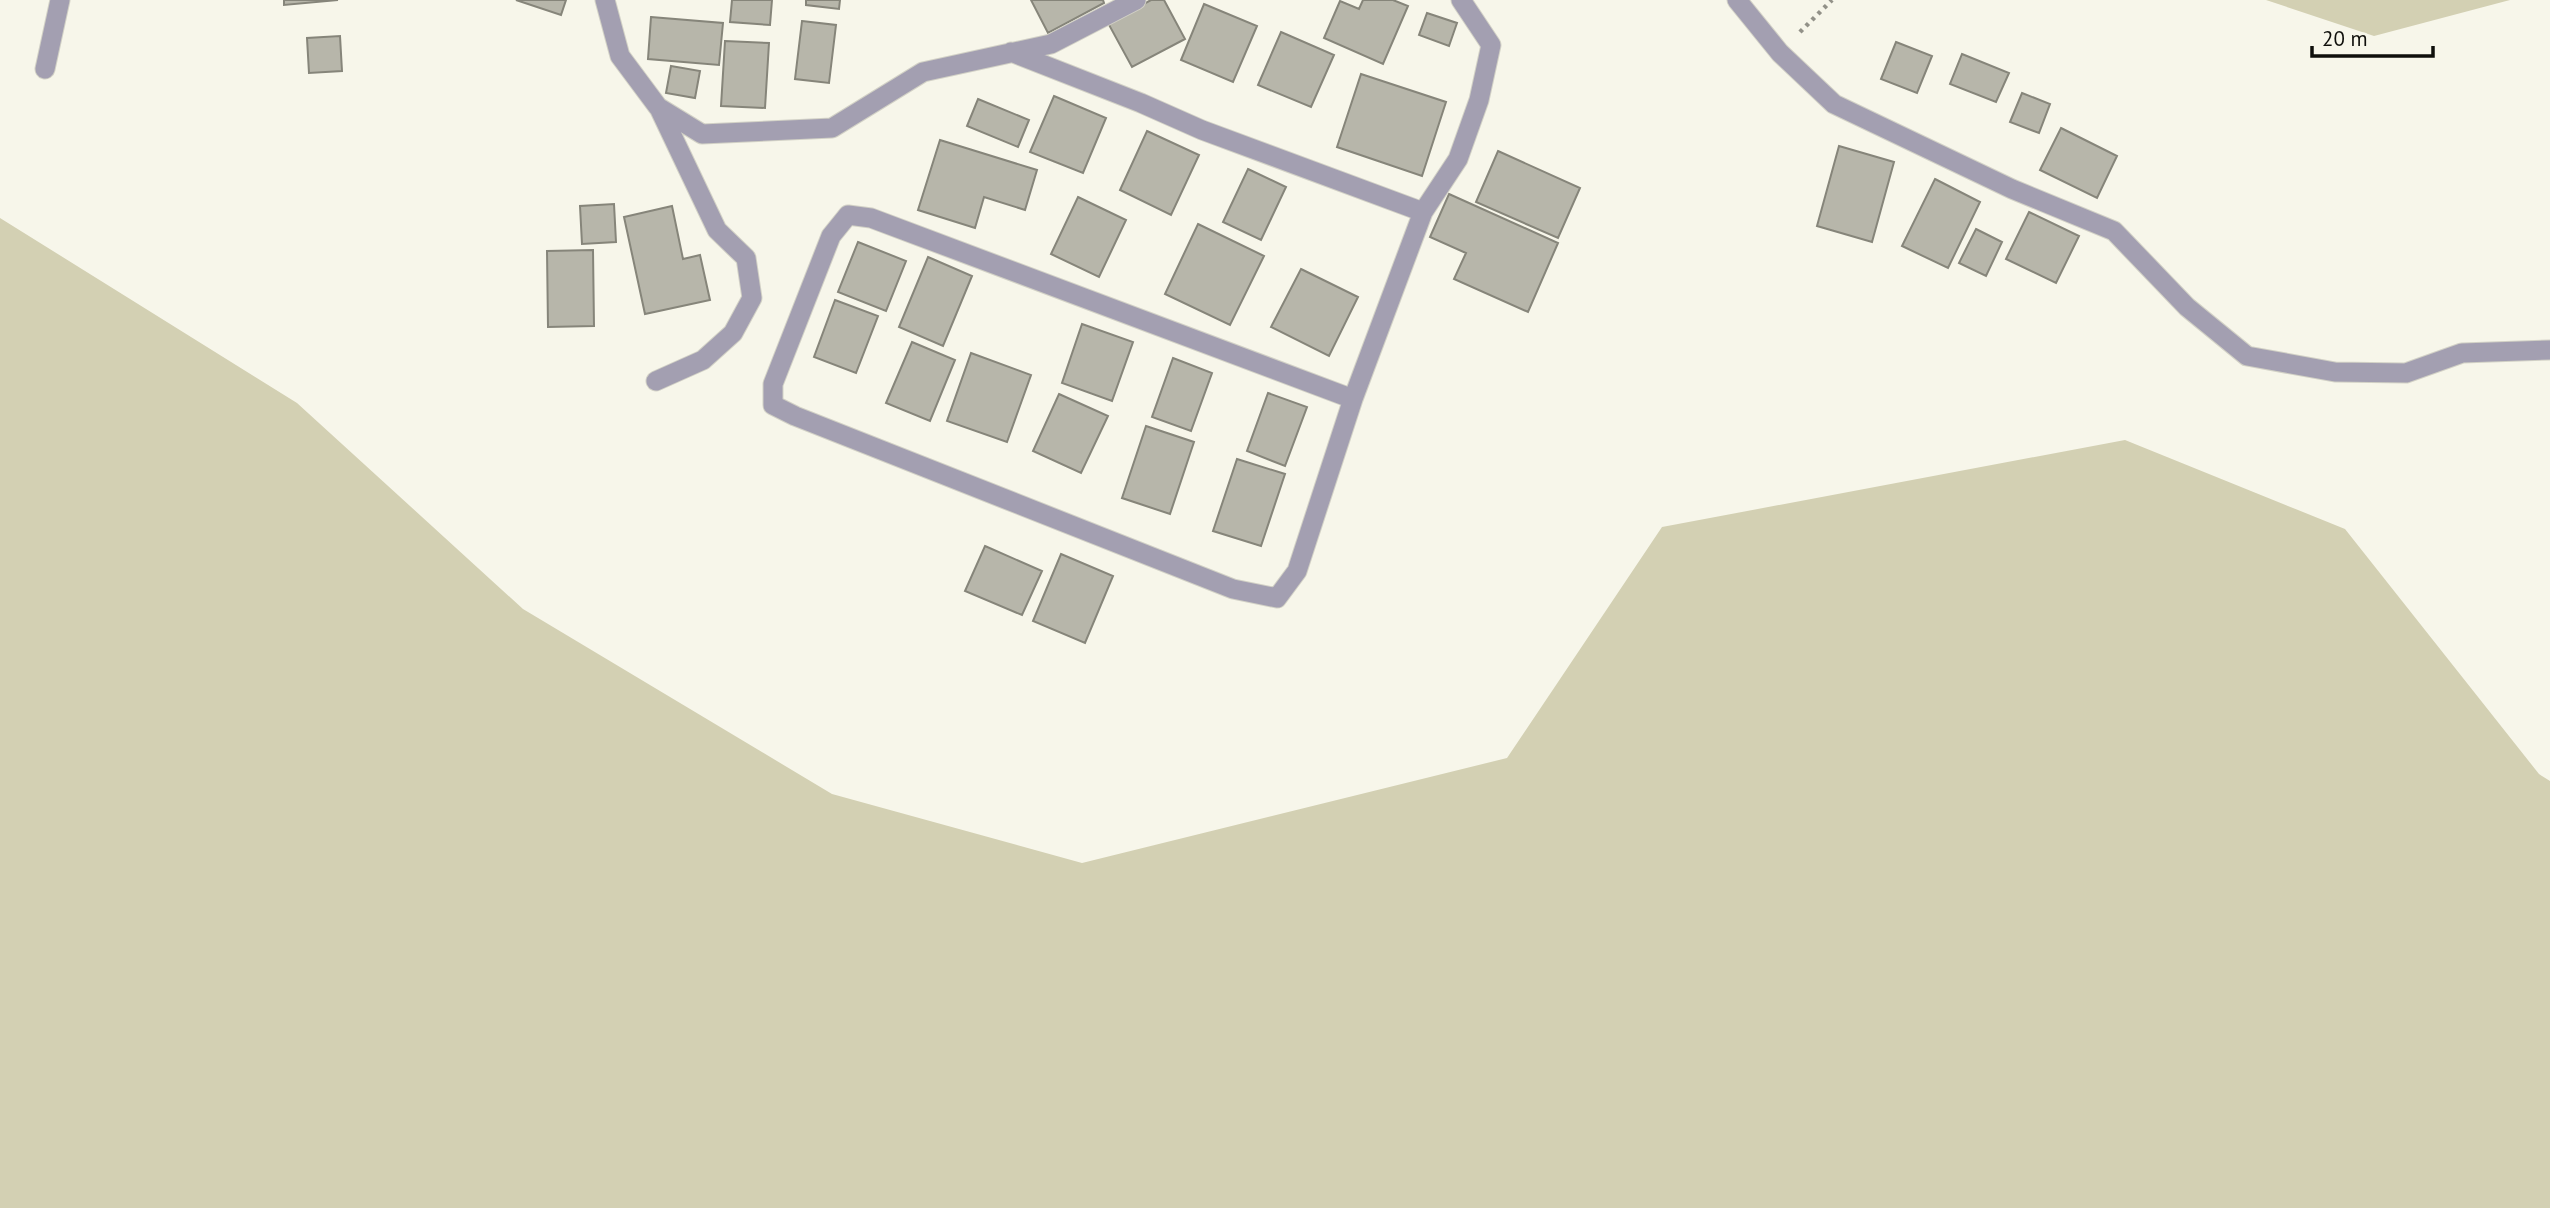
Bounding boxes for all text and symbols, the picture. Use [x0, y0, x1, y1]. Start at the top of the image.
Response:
scale bar [2312, 14, 2433, 58]
text: 20 m [2322, 25, 2368, 52]

